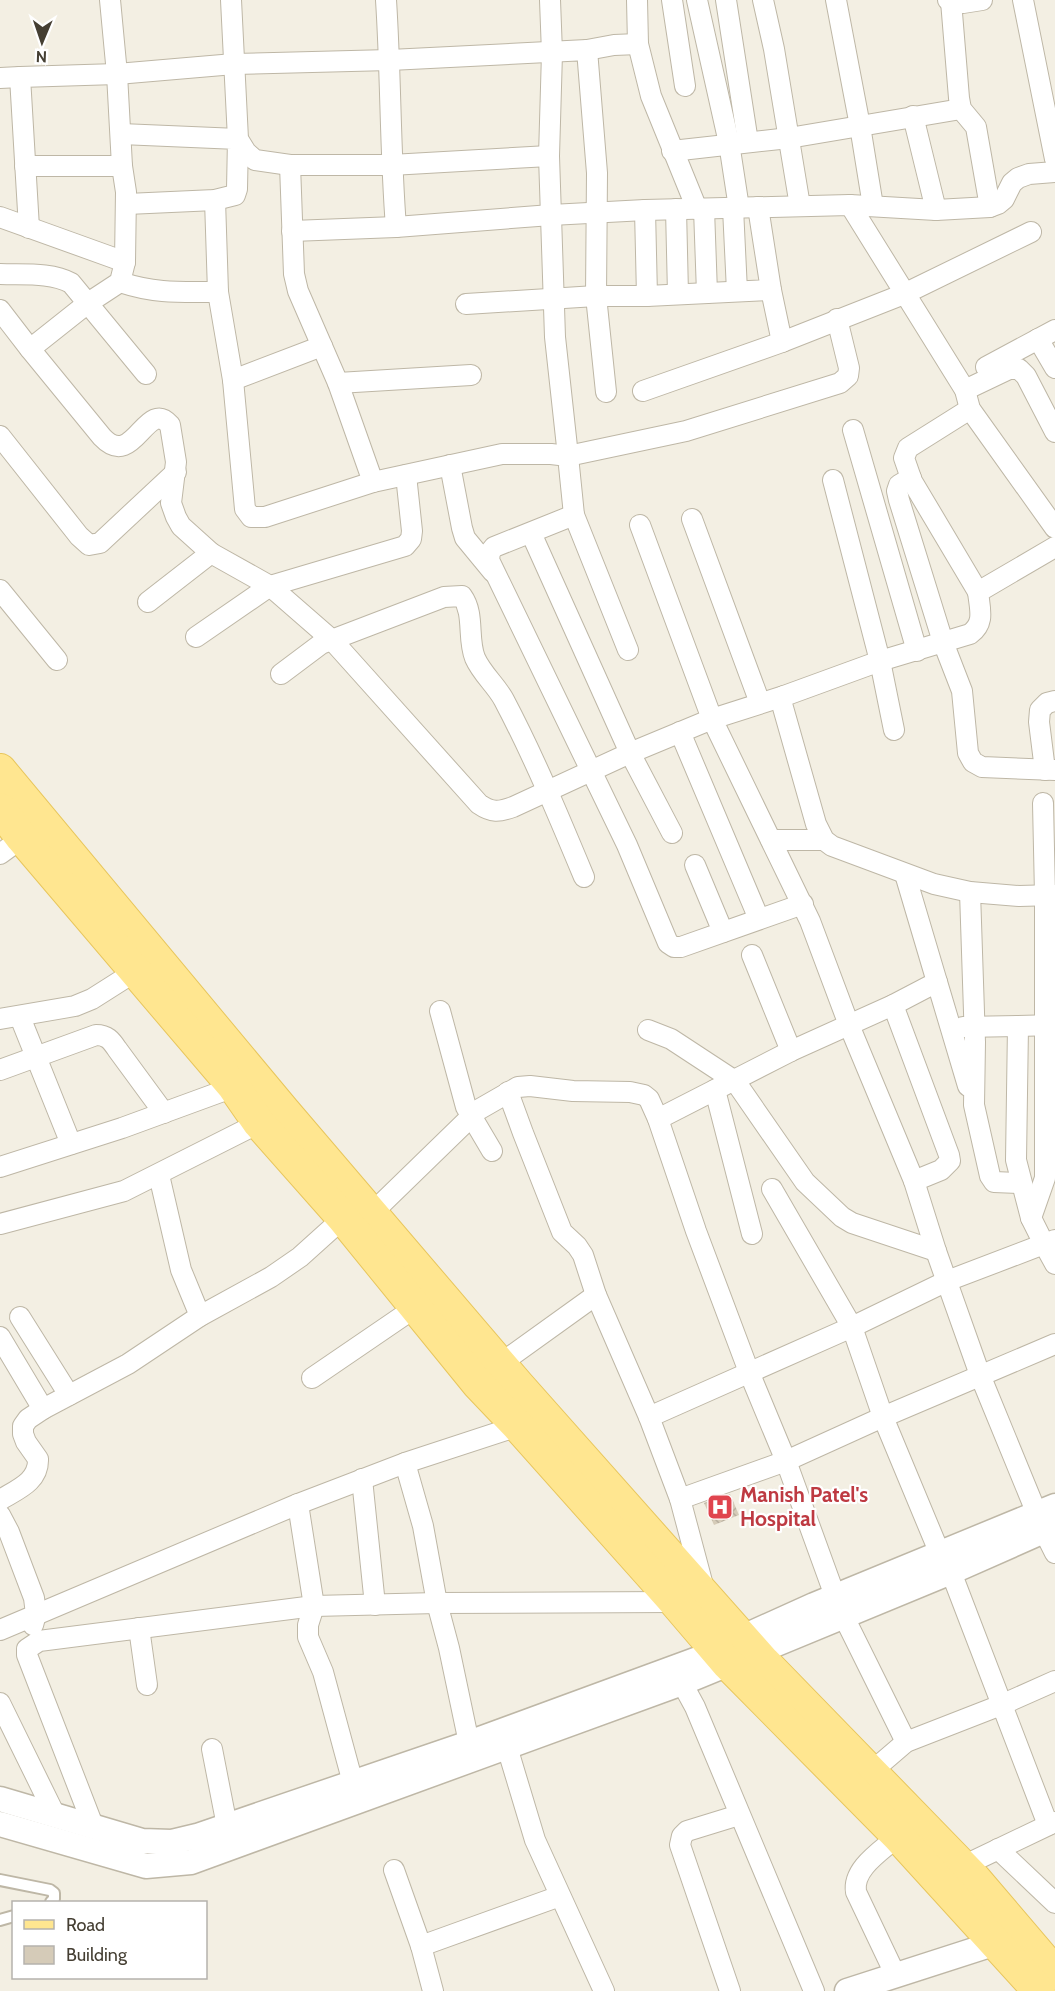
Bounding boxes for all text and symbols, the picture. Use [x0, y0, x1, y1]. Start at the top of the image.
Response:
north arrow [12, 12, 72, 72]
text: N [36, 47, 47, 66]
place label: Manish Patel's Hospital [740, 1482, 868, 1531]
hospital icon: Manish Patel's Hospital [705, 1492, 735, 1522]
legend [12, 1901, 207, 1979]
text: Road [66, 1914, 105, 1936]
text: Building [66, 1944, 128, 1966]

